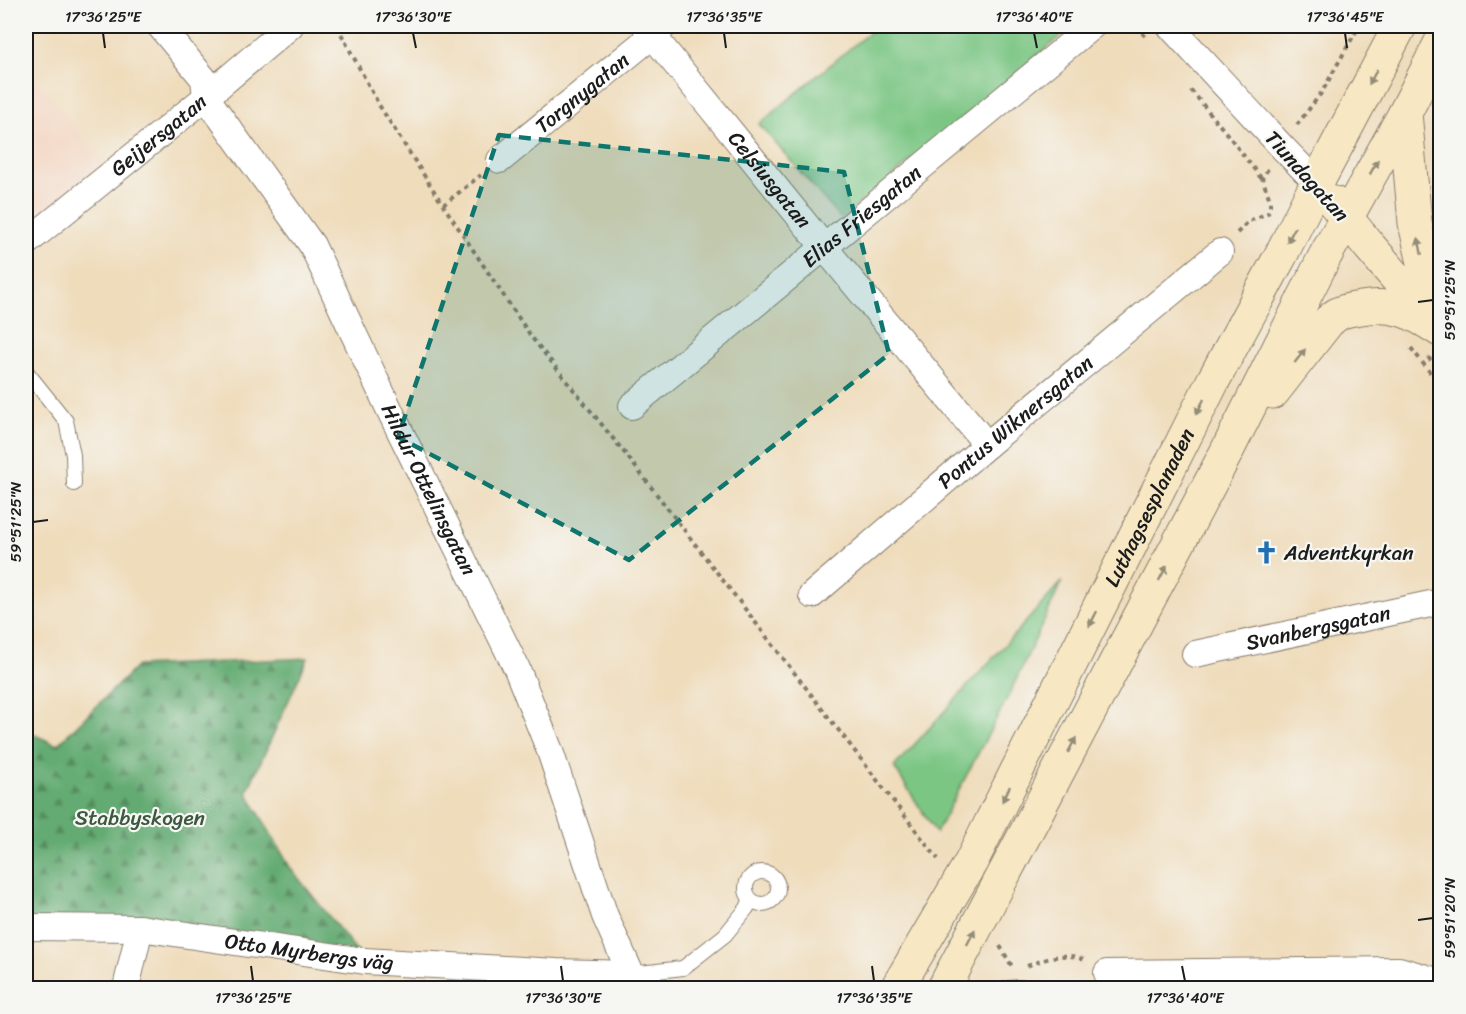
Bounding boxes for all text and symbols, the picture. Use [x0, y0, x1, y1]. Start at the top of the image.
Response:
text: 17°36'25"E [65, 4, 143, 30]
text: 17°36'30"E [375, 4, 453, 30]
text: 17°36'35"E [686, 4, 764, 30]
text: 17°36'40"E [995, 4, 1074, 30]
text: 17°36'45"E [1307, 4, 1385, 30]
street label: Torgnygatan [526, 42, 638, 144]
one-way arrow [1368, 69, 1378, 86]
street label: Geijersgatan [102, 84, 216, 187]
street label: Tiundagatan [1255, 121, 1359, 231]
street label: Celsiusgatan [718, 122, 821, 237]
street label: Elias Friesgatan [793, 155, 931, 278]
one-way arrow [1369, 158, 1379, 175]
one-way arrow [1287, 227, 1296, 244]
one-way arrow [1415, 236, 1424, 255]
text: 59°51'25"N [1437, 259, 1463, 340]
street label: Pontus Wiknersgatan [929, 345, 1102, 499]
one-way arrow [1294, 349, 1306, 364]
street label: Hildur Ottelinsgatan [370, 397, 487, 582]
one-way arrow [1195, 399, 1204, 416]
street label: Luthagsesplanaden [1093, 421, 1205, 594]
text: 59°51'25"N [3, 481, 29, 562]
place label: Adventkyrkan [1283, 534, 1414, 572]
church icon: Adventkyrkan [1253, 540, 1279, 566]
one-way arrow [1158, 564, 1168, 581]
street label: Svanbergsgatan [1242, 594, 1394, 662]
one-way arrow [1089, 611, 1098, 628]
one-way arrow [1067, 737, 1077, 754]
one-way arrow [1001, 785, 1010, 802]
park label: Stabbyskogen [75, 799, 205, 837]
text: 59°51'20"N [1437, 877, 1463, 958]
street label: Otto Myrbergs väg [222, 922, 395, 982]
one-way arrow [966, 928, 976, 945]
text: 17°36'25"E [215, 985, 293, 1011]
text: 17°36'30"E [525, 985, 603, 1011]
text: 17°36'35"E [836, 985, 914, 1011]
text: 17°36'40"E [1146, 985, 1225, 1011]

